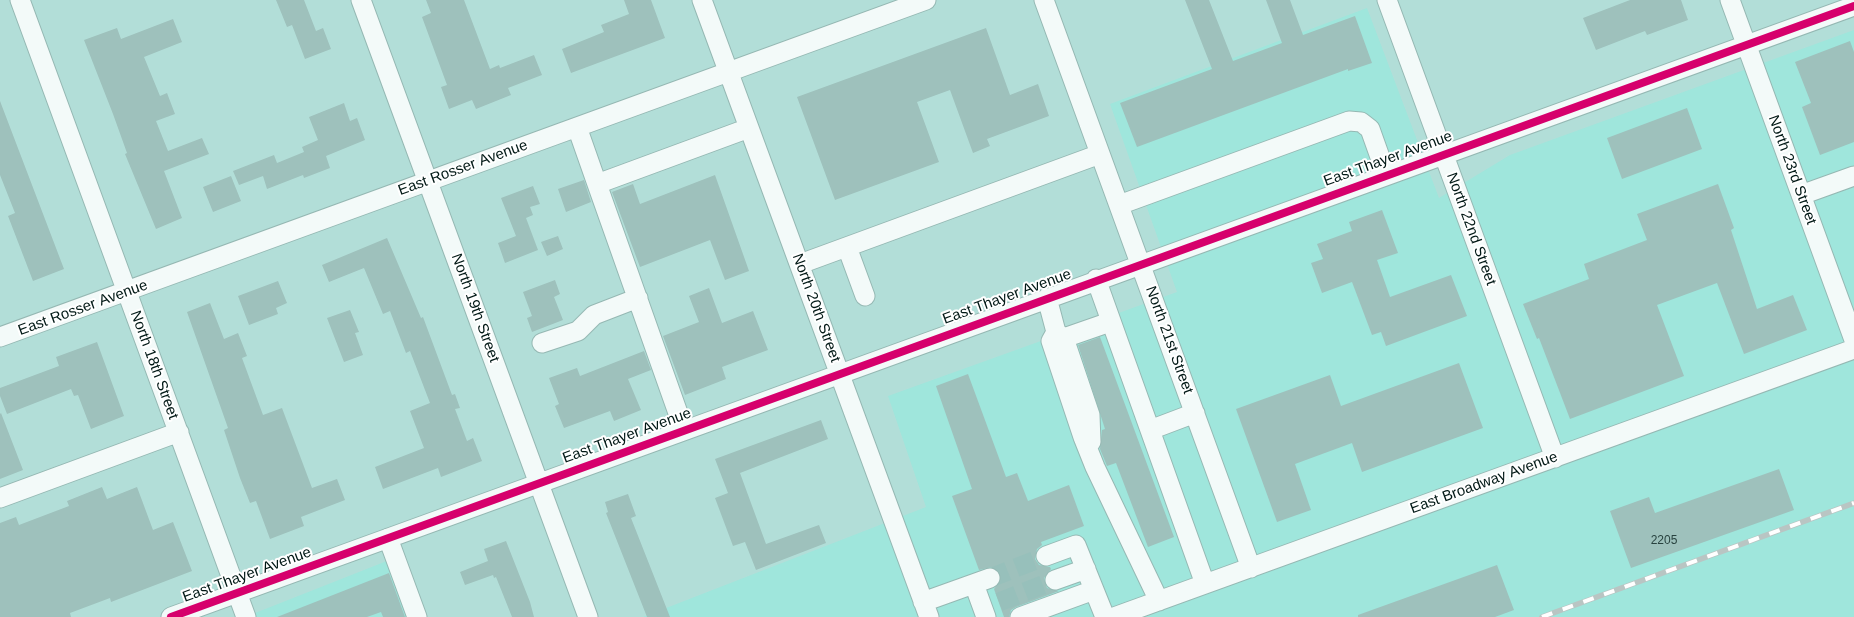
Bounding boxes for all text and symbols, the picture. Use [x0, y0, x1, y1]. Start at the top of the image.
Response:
street label: North 23rd Street [1764, 113, 1820, 227]
street label: East Thayer Avenue [1321, 127, 1455, 191]
street label: East Rosser Avenue [396, 136, 530, 200]
street label: North 22nd Street [1442, 170, 1500, 288]
street label: North 19th Street [447, 251, 503, 365]
street label: North 20th Street [788, 251, 844, 365]
street label: East Thayer Avenue [940, 265, 1074, 329]
street label: East Rosser Avenue [16, 276, 150, 340]
street label: North 21st Street [1141, 284, 1197, 396]
street label: North 18th Street [126, 308, 182, 422]
street label: East Thayer Avenue [560, 404, 694, 468]
street label: East Broadway Avenue [1408, 448, 1560, 518]
house number: 2205 [1651, 534, 1677, 548]
street label: East Thayer Avenue [180, 543, 314, 607]

